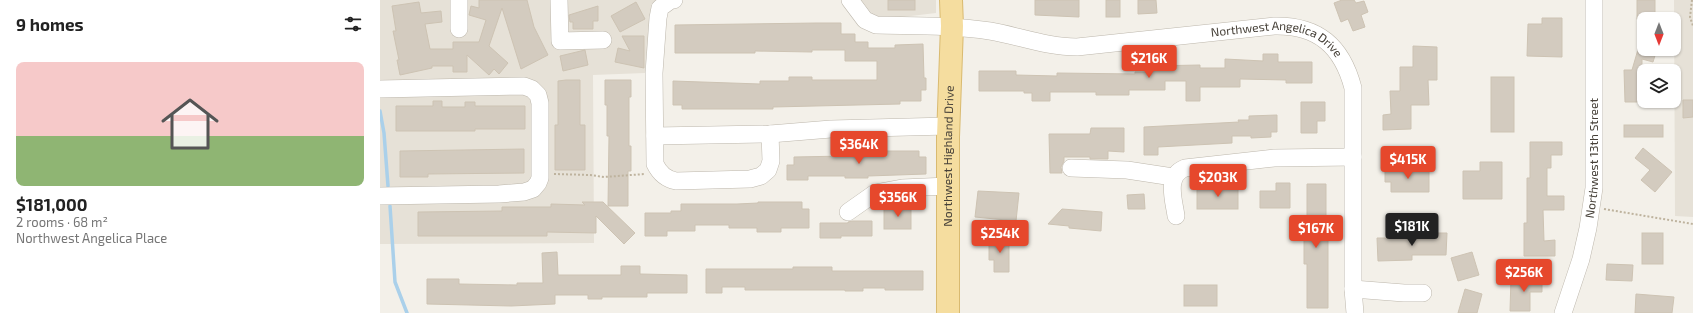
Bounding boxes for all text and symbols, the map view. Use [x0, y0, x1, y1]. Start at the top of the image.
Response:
north arrow [1637, 12, 1681, 56]
map controls [1637, 12, 1681, 108]
icon: filters [342, 13, 364, 35]
text: 9 homes [16, 14, 84, 34]
street label: Northwest Angelica Drive [1210, 18, 1346, 59]
pin: $216K [1121, 45, 1177, 79]
text: $216K [1131, 50, 1167, 66]
button: layers [1637, 64, 1681, 108]
street label: Northwest Highland Drive [940, 85, 956, 227]
icon: home [154, 88, 226, 160]
street label: Northwest 13th Street [1582, 97, 1600, 219]
pin: $364K [831, 131, 887, 165]
text: $364K [839, 136, 879, 152]
pin: $415K [1380, 146, 1436, 180]
text: $415K [1390, 151, 1426, 167]
pin: $203K [1190, 164, 1246, 198]
text: $203K [1199, 169, 1237, 185]
pin: $356K [870, 184, 926, 218]
text: $356K [879, 189, 917, 205]
text: $181,000 [16, 194, 87, 214]
pin: $181K [1384, 213, 1440, 247]
text: 2 rooms · 68 m² [16, 214, 108, 230]
pin: $167K [1288, 215, 1344, 249]
text: $181K [1394, 218, 1430, 234]
pin: $254K [972, 220, 1028, 254]
text: $167K [1298, 220, 1334, 236]
text: $254K [981, 225, 1019, 241]
text: Northwest Angelica Place [16, 230, 167, 246]
pin: $256K [1496, 259, 1552, 293]
text: $256K [1505, 264, 1543, 280]

